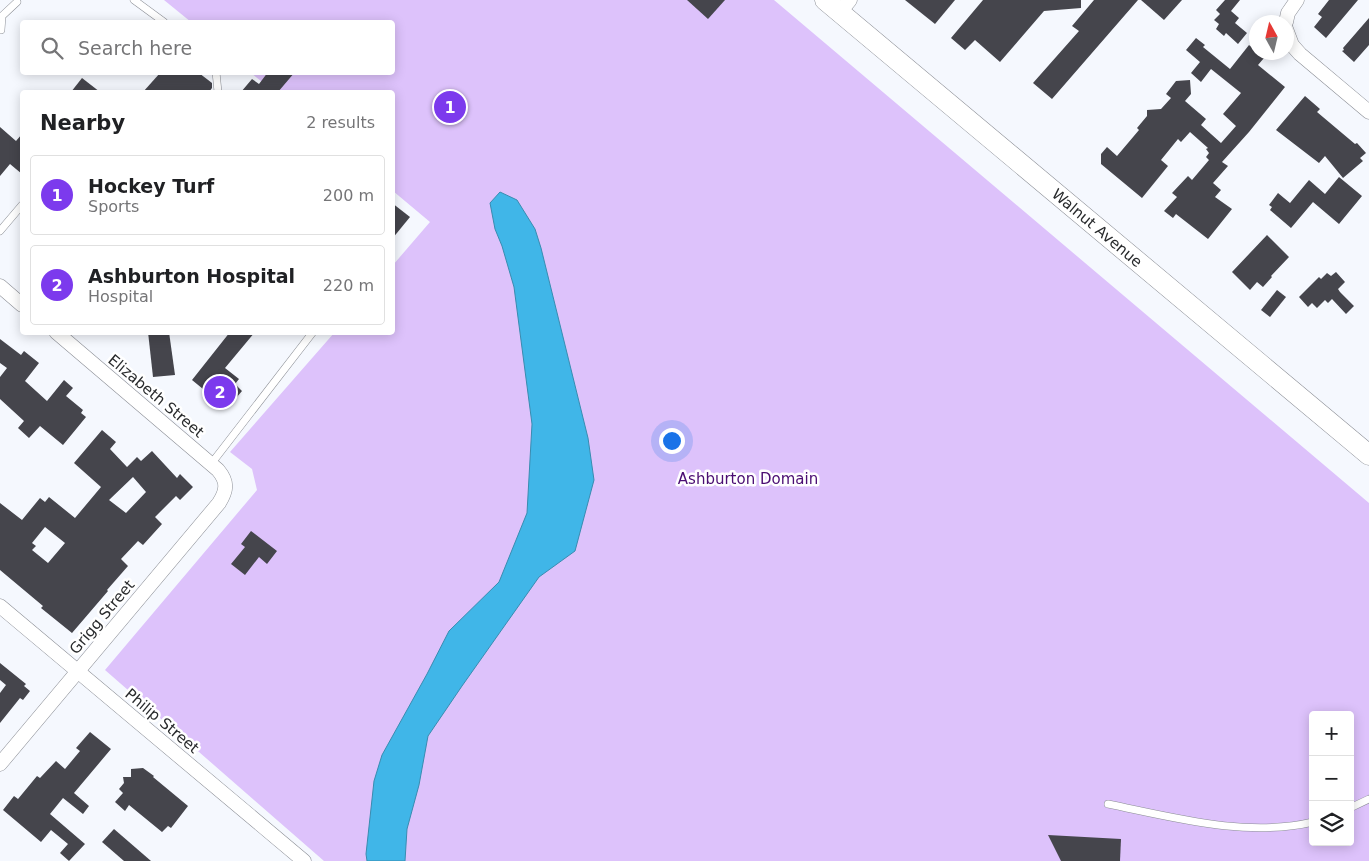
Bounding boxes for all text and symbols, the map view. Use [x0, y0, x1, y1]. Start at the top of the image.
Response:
north arrow [1249, 15, 1294, 60]
search box [20, 20, 395, 75]
icon: search [38, 34, 66, 62]
text: Search here [78, 37, 192, 59]
pin: 1 [434, 88, 466, 126]
text: Nearby [40, 111, 125, 135]
text: 2 results [306, 113, 375, 132]
text: Hockey Turf [88, 175, 214, 197]
street label: Walnut Avenue [1048, 185, 1146, 271]
text: 1 [51, 186, 63, 205]
text: 200 m [323, 186, 374, 205]
text: Sports [88, 197, 139, 216]
text: Ashburton Hospital [88, 265, 295, 287]
text: 2 [51, 276, 63, 295]
text: 220 m [323, 276, 374, 295]
text: Hospital [88, 287, 153, 306]
street label: Elizabeth Street [104, 351, 208, 441]
pin: 2 [204, 373, 236, 411]
your location [659, 428, 685, 454]
park label: Ashburton Domain [678, 470, 818, 488]
street label: Grigg Street [66, 576, 138, 658]
street label: Philip Street [121, 685, 203, 757]
map controls [1309, 711, 1354, 846]
button: + [1309, 711, 1354, 756]
button: − [1309, 756, 1354, 801]
button: layers [1309, 801, 1354, 846]

